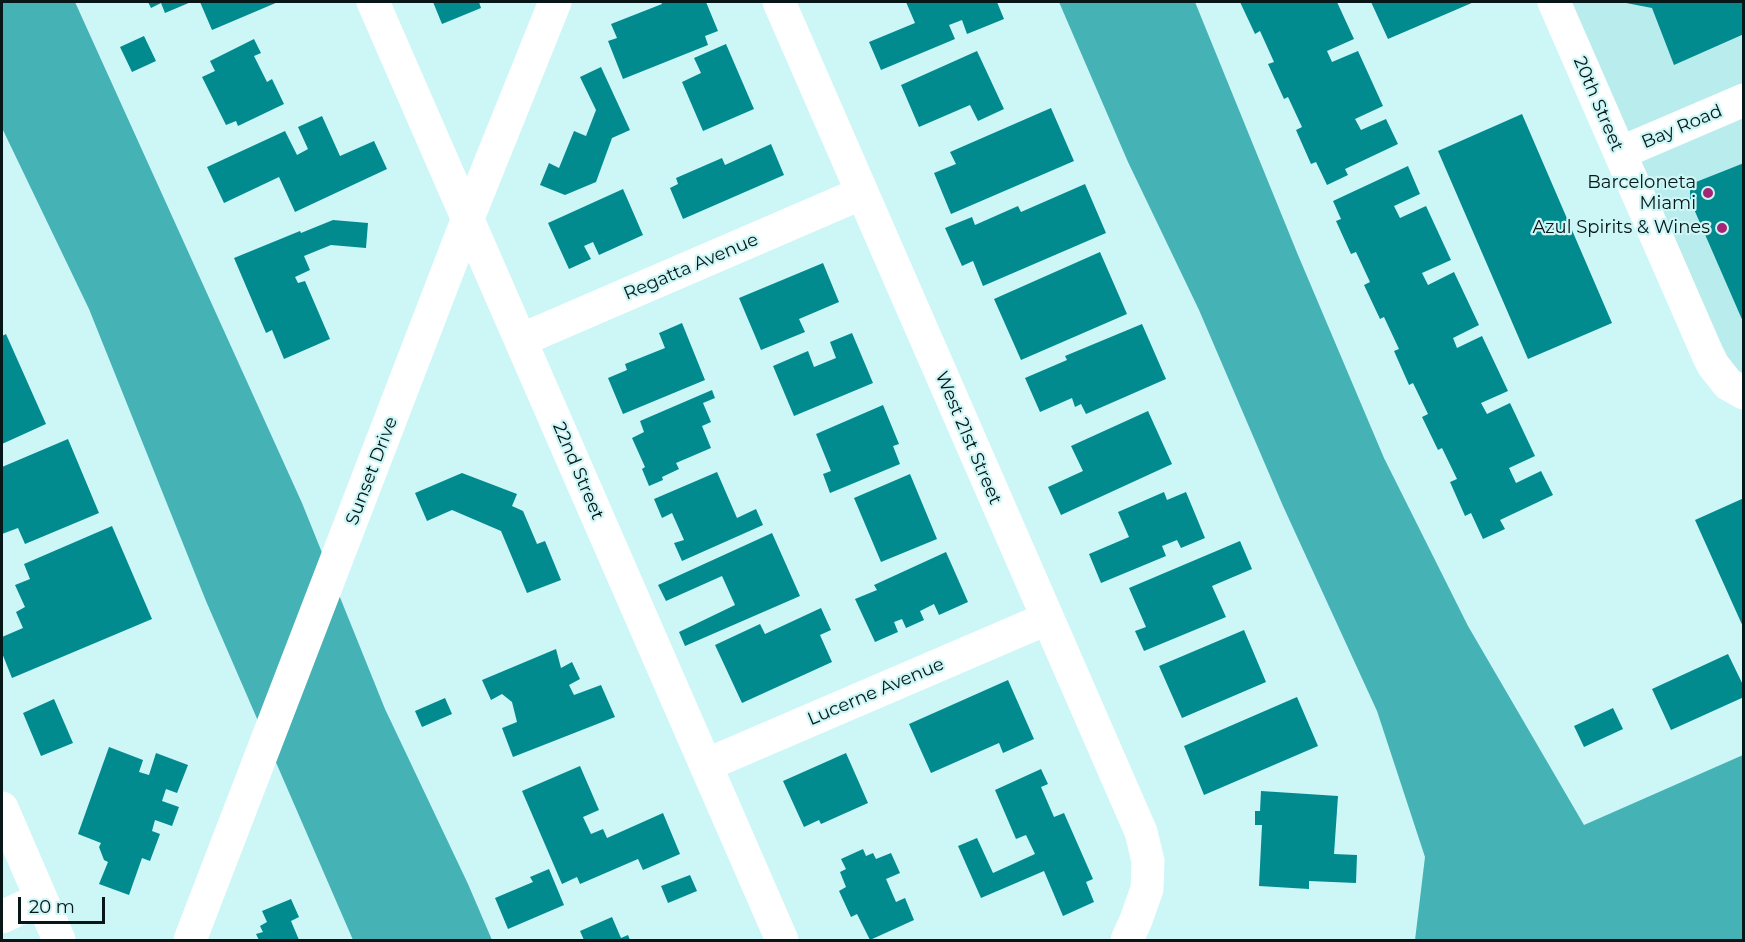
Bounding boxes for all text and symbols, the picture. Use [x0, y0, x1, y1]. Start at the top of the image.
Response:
street label: 20th Street [1568, 53, 1628, 155]
street label: Bay Road [1638, 100, 1726, 154]
place label: Barceloneta Miami [1587, 172, 1696, 214]
marker: Barceloneta Miami [1701, 186, 1715, 200]
place label: Azul Spirits & Wines [1532, 217, 1710, 239]
marker: Azul Spirits & Wines [1715, 221, 1729, 235]
street label: Regatta Avenue [620, 229, 762, 305]
street label: West 21st Street [930, 368, 1006, 508]
street label: Sunset Drive [341, 414, 403, 528]
street label: 22nd Street [548, 419, 608, 523]
street label: Lucerne Avenue [805, 654, 947, 730]
scale bar [21, 885, 108, 923]
text: 20 m [29, 896, 75, 918]

